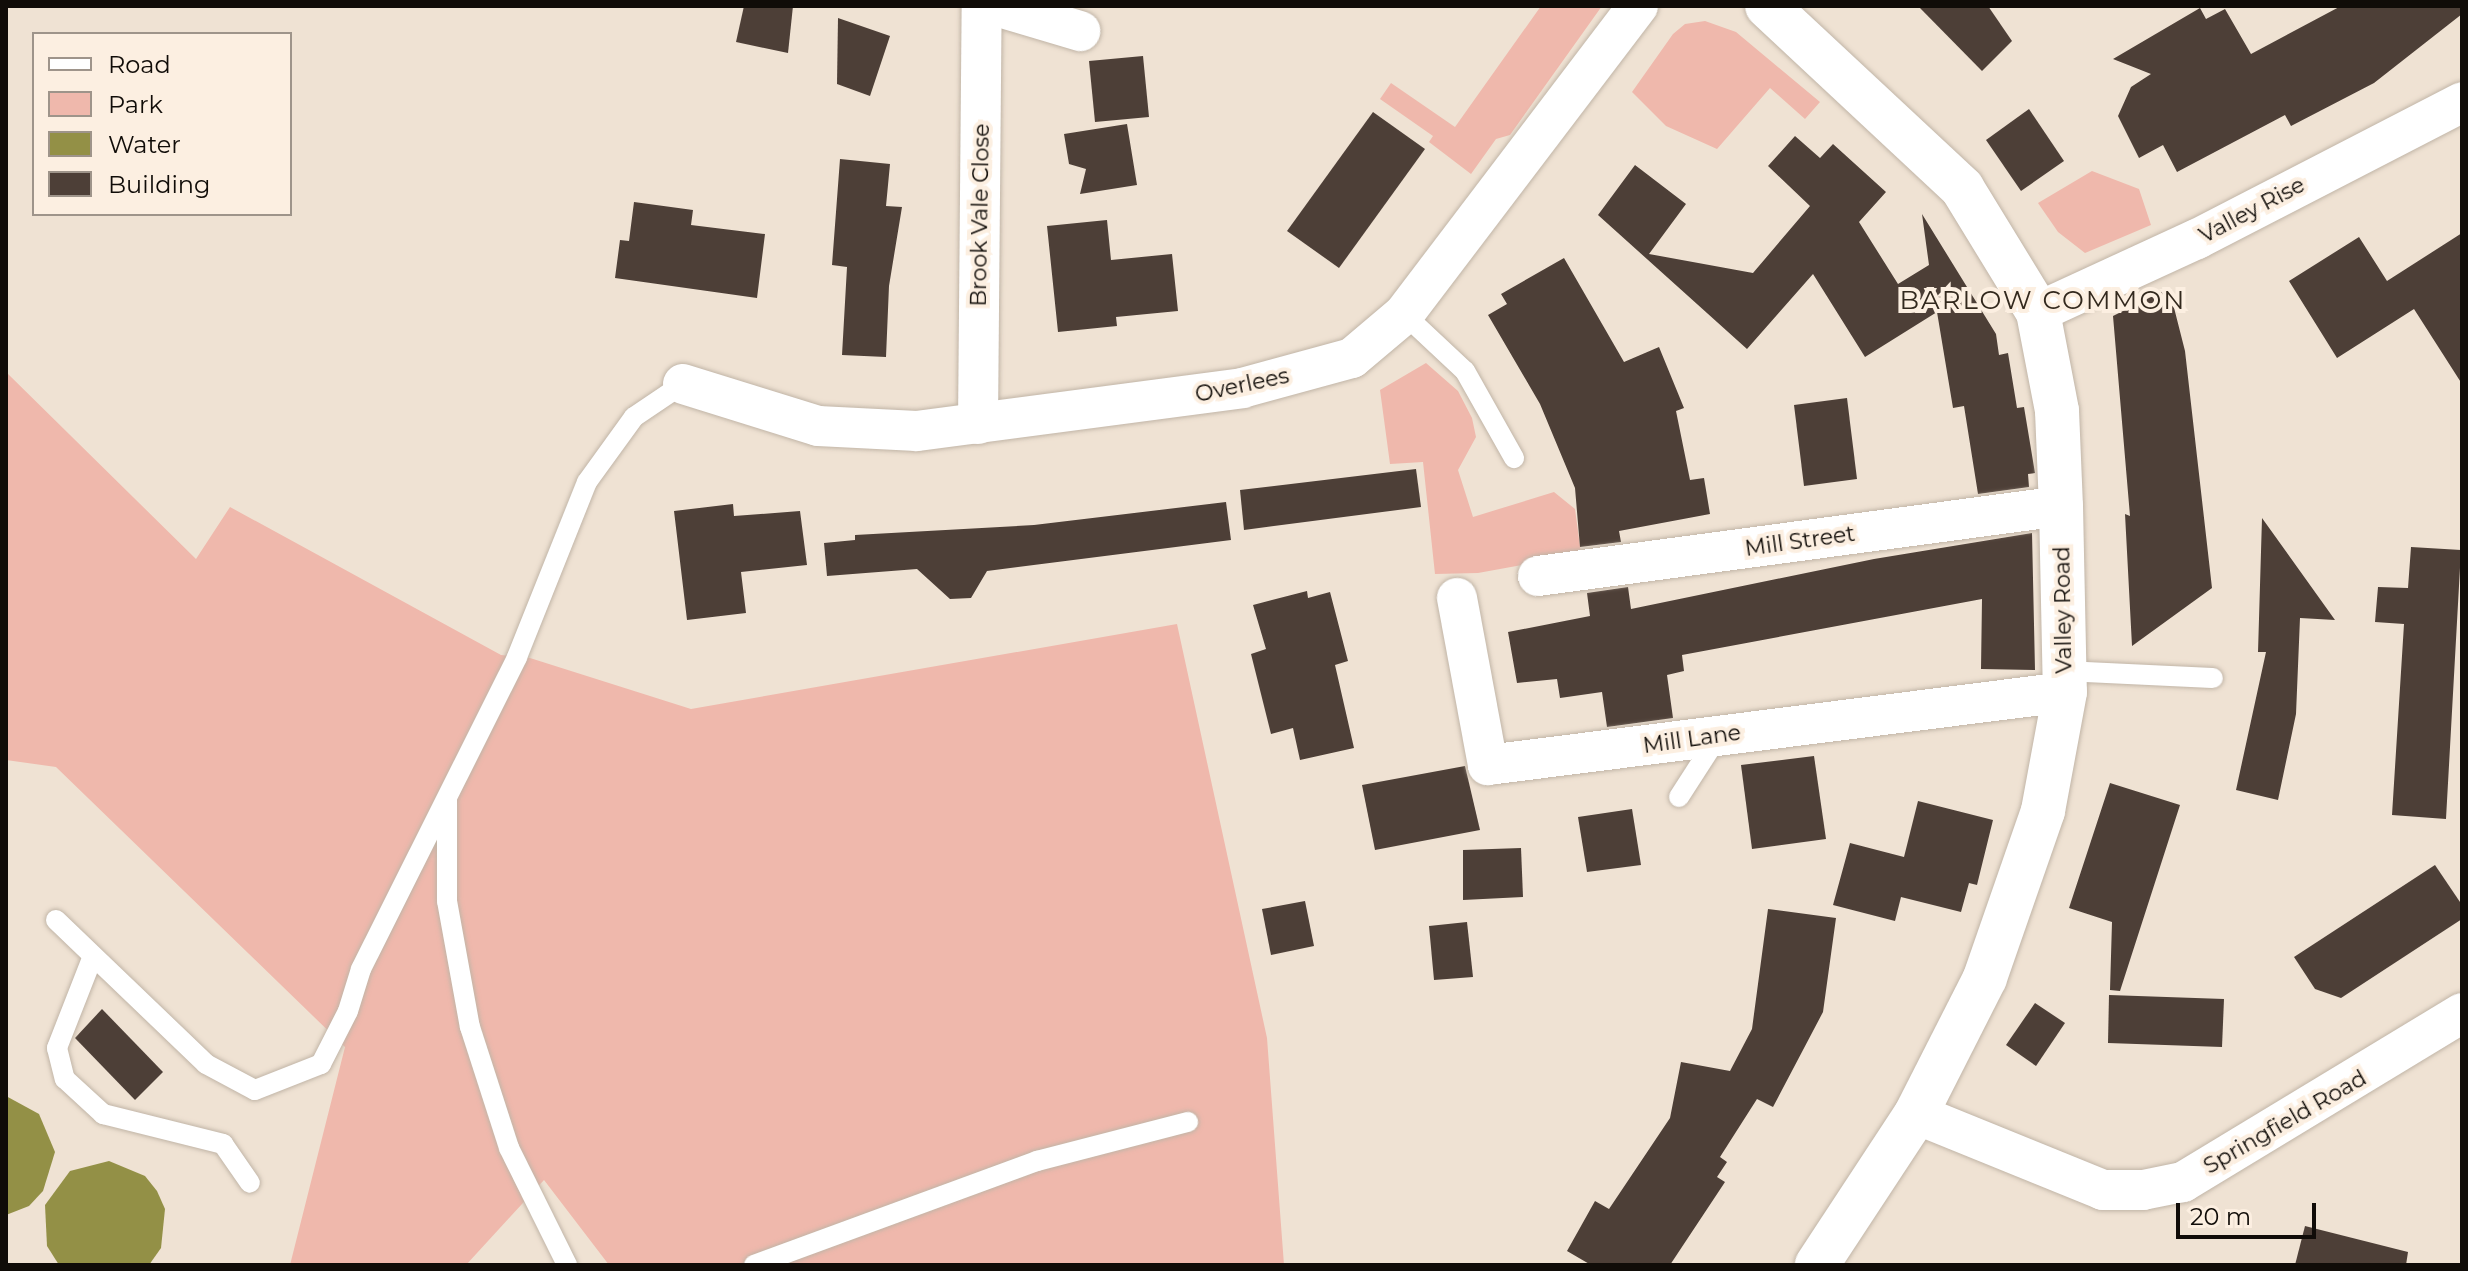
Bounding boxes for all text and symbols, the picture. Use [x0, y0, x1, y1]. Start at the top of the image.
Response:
legend [32, 32, 292, 216]
text: Road [108, 50, 171, 79]
text: Park [108, 90, 163, 119]
street label: Brook Vale Close [965, 123, 995, 307]
text: Water [108, 130, 181, 159]
text: Building [108, 170, 211, 199]
street label: Valley Rise [2195, 171, 2309, 249]
district label: BARLOW COMMON [1900, 285, 2186, 317]
street label: Overlees [1193, 362, 1291, 408]
street label: Mill Street [1743, 520, 1857, 562]
street label: Valley Road [2049, 546, 2077, 674]
street label: Mill Lane [1641, 719, 1743, 759]
street label: Springfield Road [2199, 1065, 2371, 1179]
scale bar [2180, 1187, 2320, 1237]
text: 20 m [2190, 1202, 2251, 1231]

